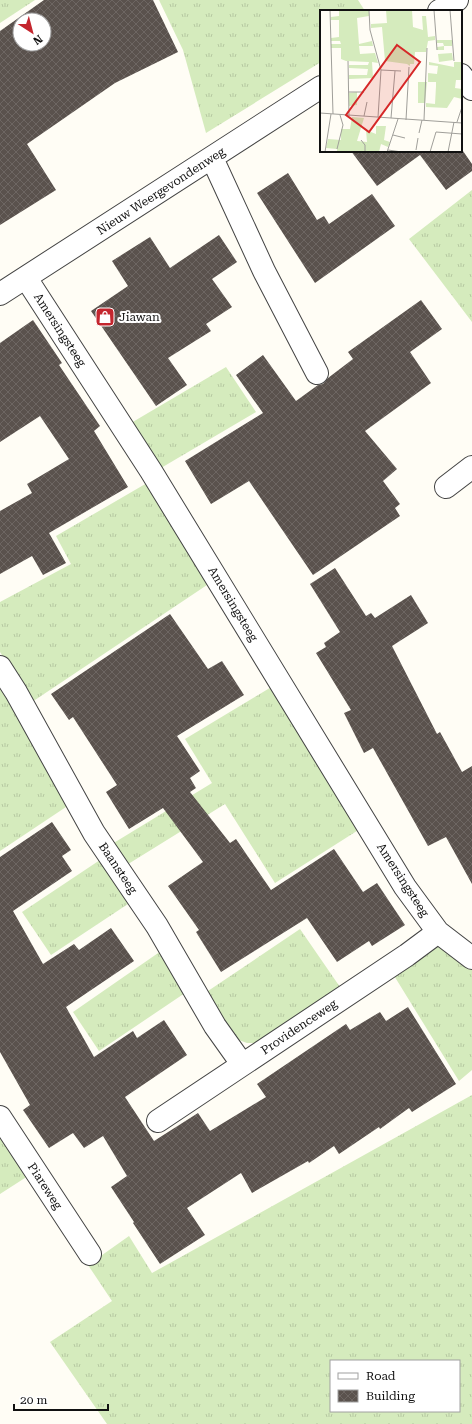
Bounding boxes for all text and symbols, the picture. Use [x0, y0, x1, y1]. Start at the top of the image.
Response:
inset map [320, 10, 462, 152]
north arrow [12, 12, 52, 52]
text: N [30, 32, 45, 48]
street label: Nieuw Weergevondenweg [94, 144, 228, 238]
street label: Amersingsteeg [31, 291, 89, 370]
shop icon: Jiawan [94, 306, 116, 328]
place label: Jiawan [119, 310, 160, 324]
street label: Amersingsteeg [205, 564, 261, 644]
street label: Baansteeg [96, 840, 140, 896]
street label: Amersingsteeg [374, 841, 432, 920]
street label: Providenceweg [258, 996, 340, 1058]
street label: Piareweg [25, 1160, 65, 1212]
legend [330, 1360, 460, 1412]
text: Road [366, 1369, 396, 1383]
scale bar [14, 1386, 108, 1412]
text: Building [366, 1389, 415, 1403]
text: 20 m [20, 1393, 47, 1407]

